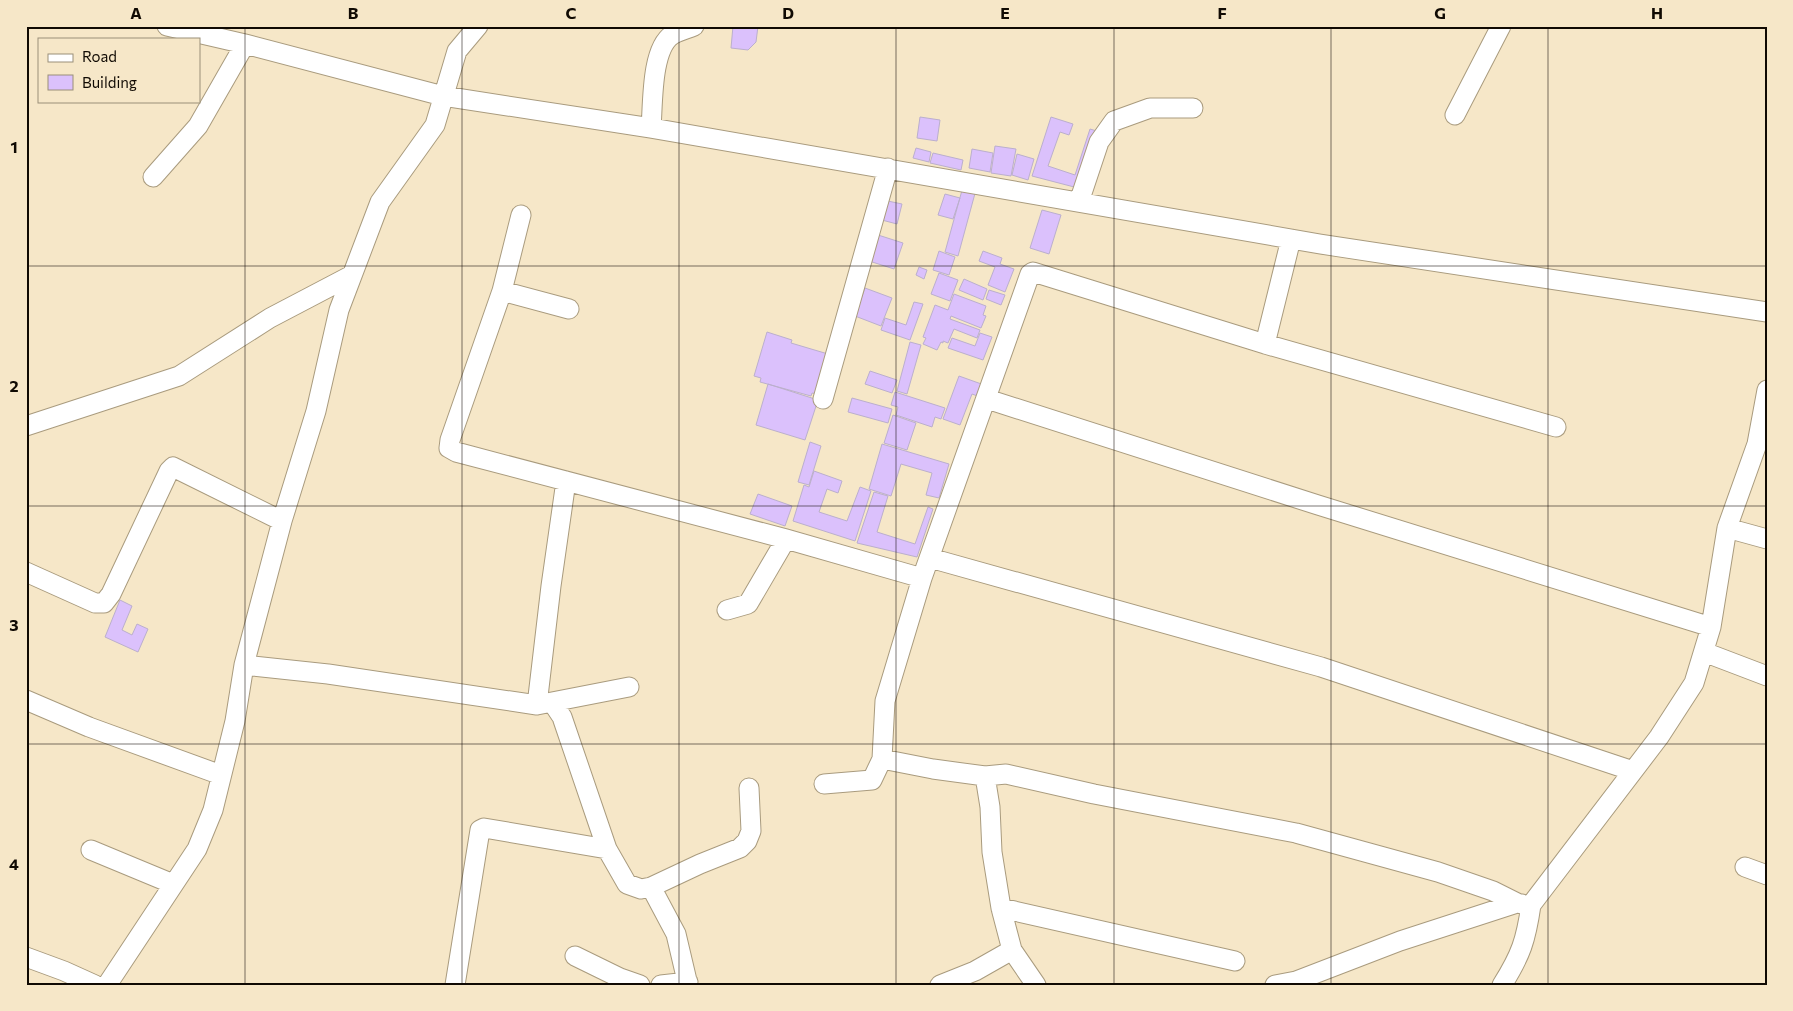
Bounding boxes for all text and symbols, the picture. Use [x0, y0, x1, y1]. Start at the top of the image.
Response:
text: A [130, 3, 142, 22]
text: B [348, 3, 359, 22]
text: C [566, 3, 577, 22]
text: D [782, 3, 794, 22]
text: E [1000, 3, 1010, 22]
text: F [1217, 3, 1227, 22]
text: G [1434, 3, 1446, 22]
text: H [1651, 3, 1663, 22]
legend [38, 38, 200, 102]
text: Road [82, 47, 117, 65]
text: Building [82, 73, 137, 91]
text: 1 [10, 137, 18, 156]
text: 2 [9, 376, 19, 395]
text: 3 [9, 615, 19, 634]
text: 4 [9, 854, 19, 873]

